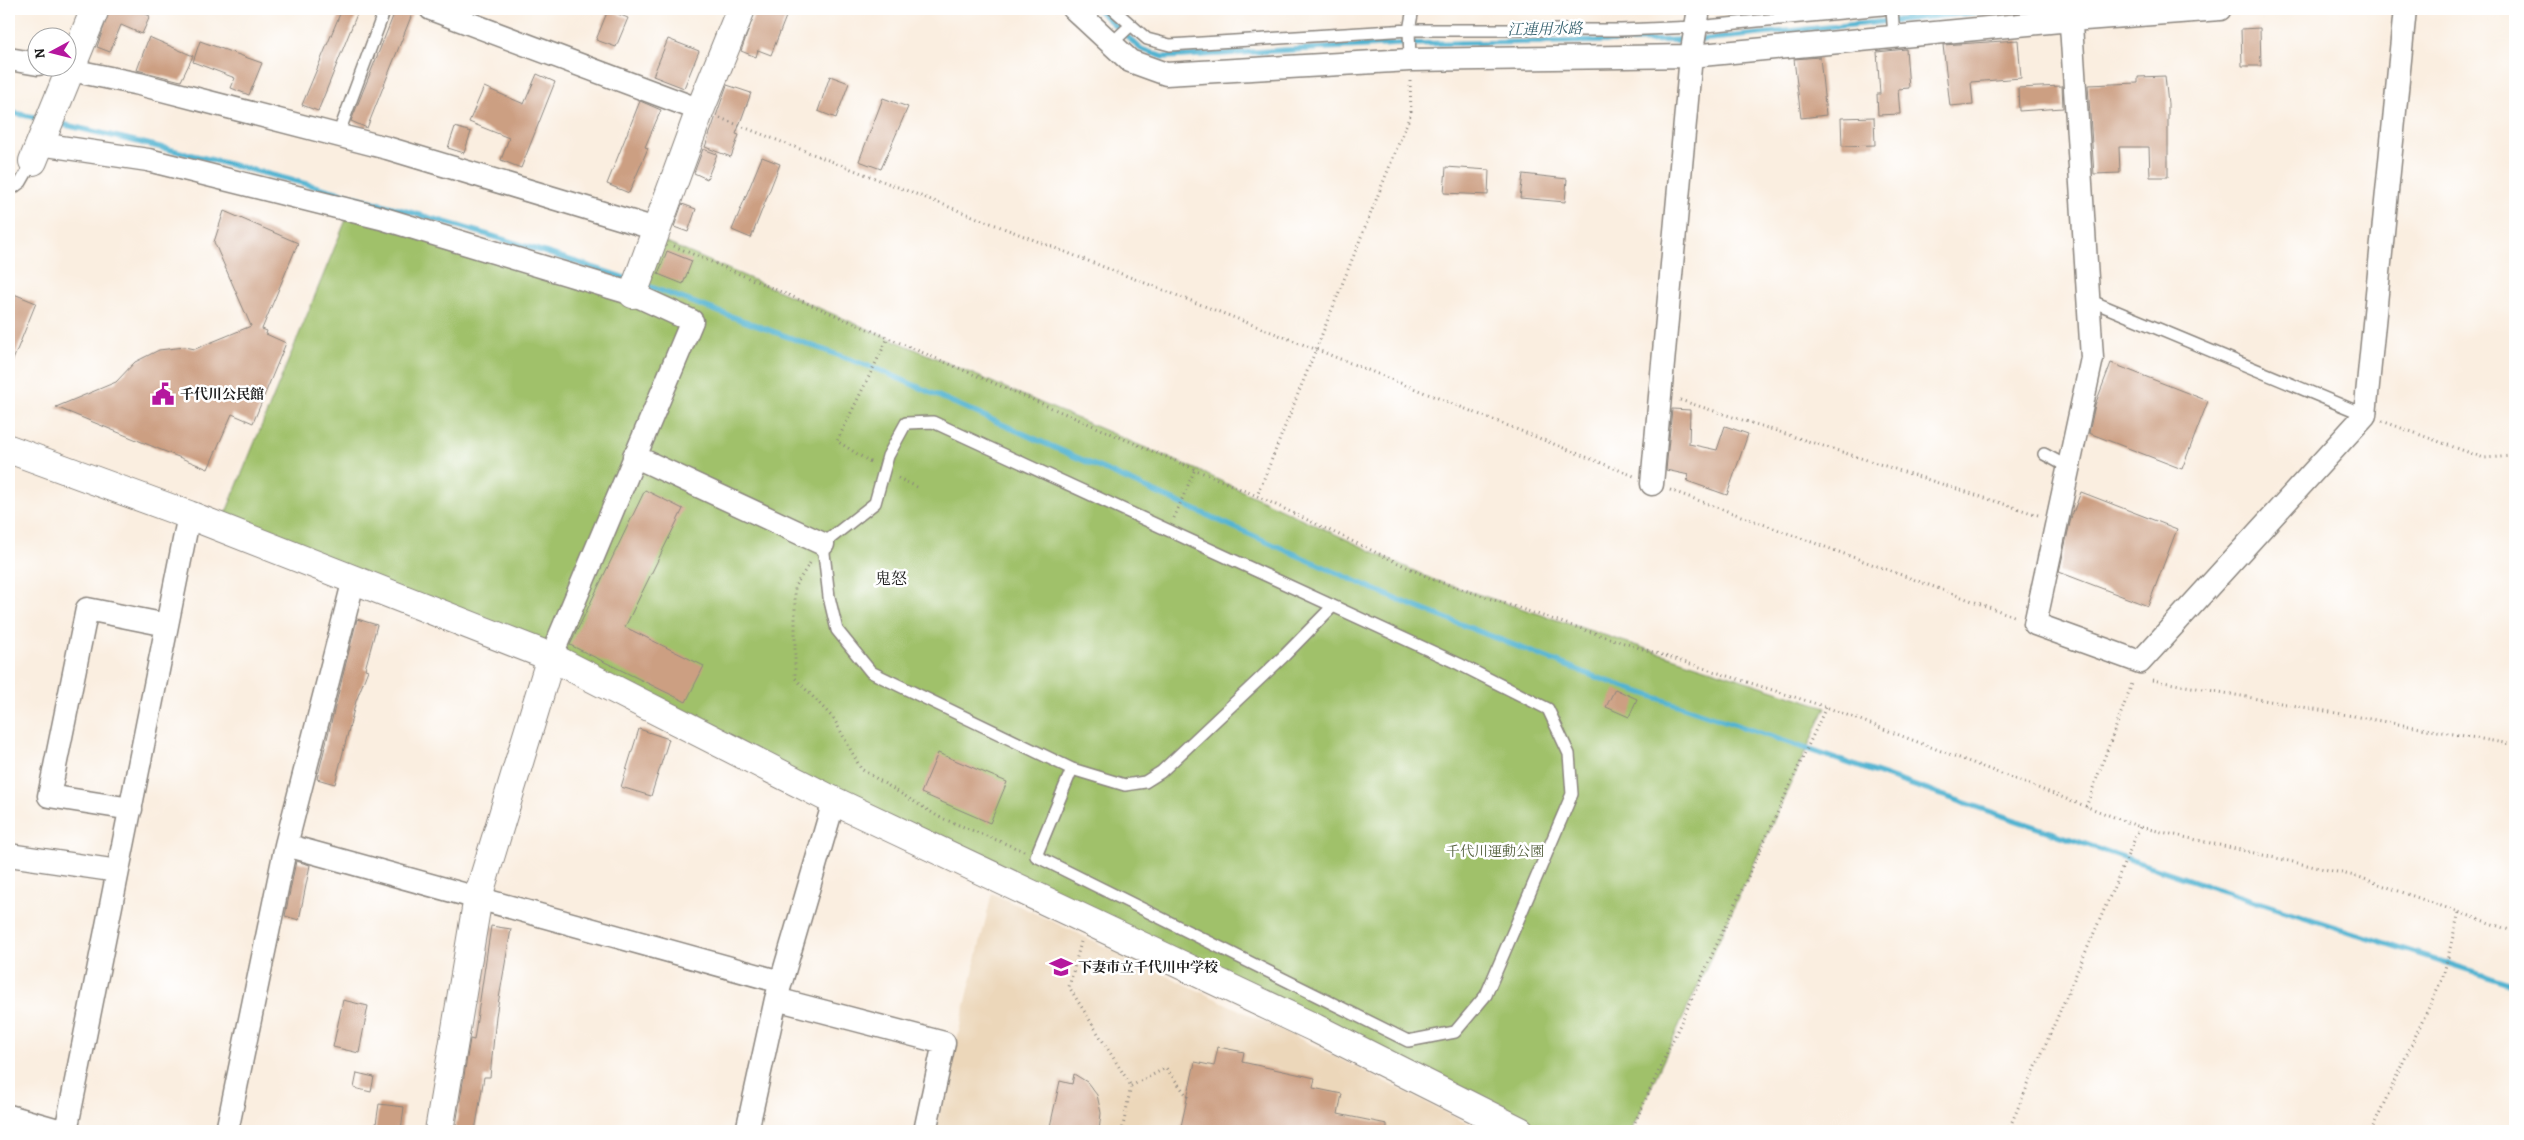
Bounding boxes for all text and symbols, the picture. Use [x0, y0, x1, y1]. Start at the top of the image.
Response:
water label: 江連用水路 [1507, 18, 1584, 40]
north arrow [28, 28, 78, 78]
text: N [30, 47, 50, 60]
public building icon: 千代川公民館 [150, 381, 176, 407]
place label: 千代川公民館 [180, 385, 264, 404]
district label: 鬼怒 [875, 568, 907, 590]
park label: 千代川運動公園 [1446, 842, 1544, 861]
school or university icon: 下妻市立千代川中学校 [1048, 954, 1074, 980]
place label: 下妻市立千代川中学校 [1078, 958, 1218, 977]

